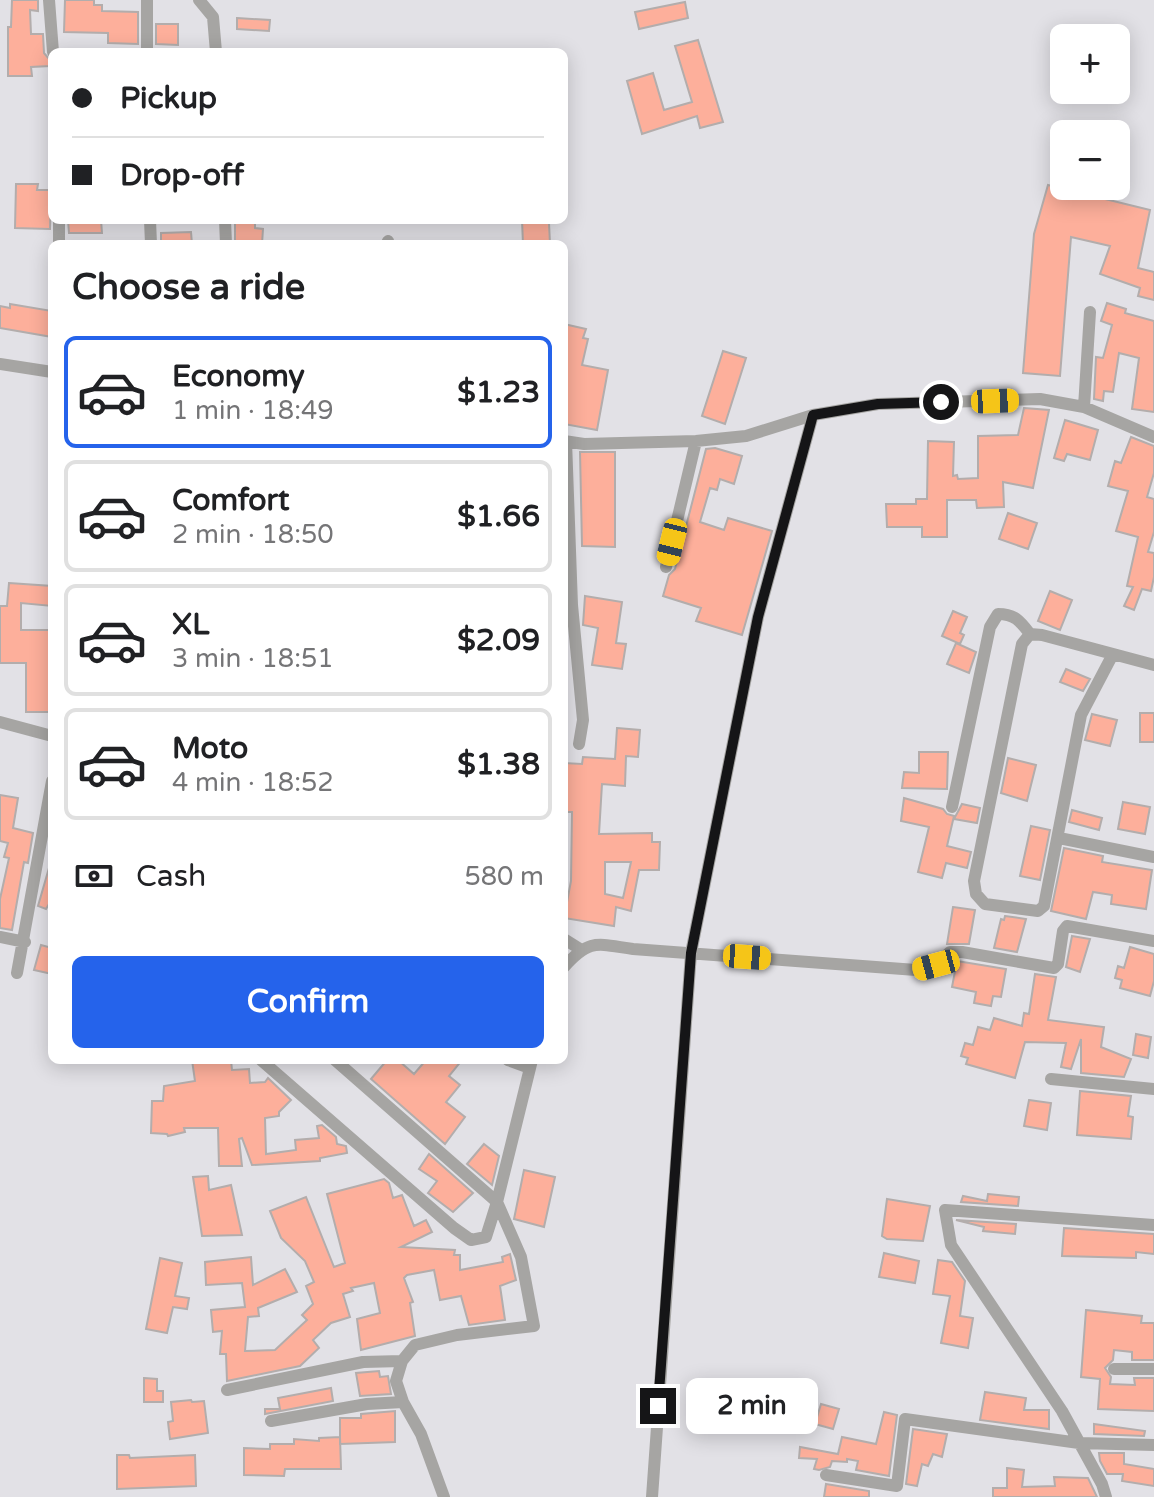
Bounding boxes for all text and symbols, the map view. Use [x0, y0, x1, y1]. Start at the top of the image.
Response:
map controls [1050, 24, 1130, 200]
button: + [1050, 24, 1130, 104]
text: Pickup [120, 80, 217, 117]
button: − [1050, 120, 1130, 200]
text: Drop-off [120, 157, 244, 194]
text: Choose a ride [72, 266, 305, 309]
icon: car [76, 356, 148, 428]
text: Economy [172, 358, 305, 395]
text: $1.23 [457, 374, 540, 411]
route start [923, 384, 959, 420]
car [971, 388, 1019, 414]
text: 1 min · 18:49 [172, 395, 334, 426]
icon: car [76, 480, 148, 552]
text: Comfort [172, 482, 290, 519]
text: $1.66 [457, 498, 540, 535]
car [655, 516, 689, 568]
text: 2 min · 18:50 [172, 519, 334, 550]
icon: car [76, 604, 148, 676]
text: XL [172, 606, 209, 643]
text: $2.09 [457, 622, 540, 659]
text: 3 min · 18:51 [172, 643, 334, 674]
icon: car [76, 728, 148, 800]
text: Moto [172, 730, 248, 767]
text: $1.38 [457, 746, 540, 783]
text: 4 min · 18:52 [172, 767, 334, 798]
icon: cash [72, 854, 116, 898]
text: Cash [136, 858, 206, 895]
text: 580 m [464, 861, 544, 892]
car [722, 943, 772, 971]
car [910, 947, 962, 983]
button: Confirm [72, 956, 544, 1048]
callout: 2 min [686, 1378, 818, 1434]
route end [640, 1388, 676, 1424]
text: 2 min [717, 1390, 787, 1421]

